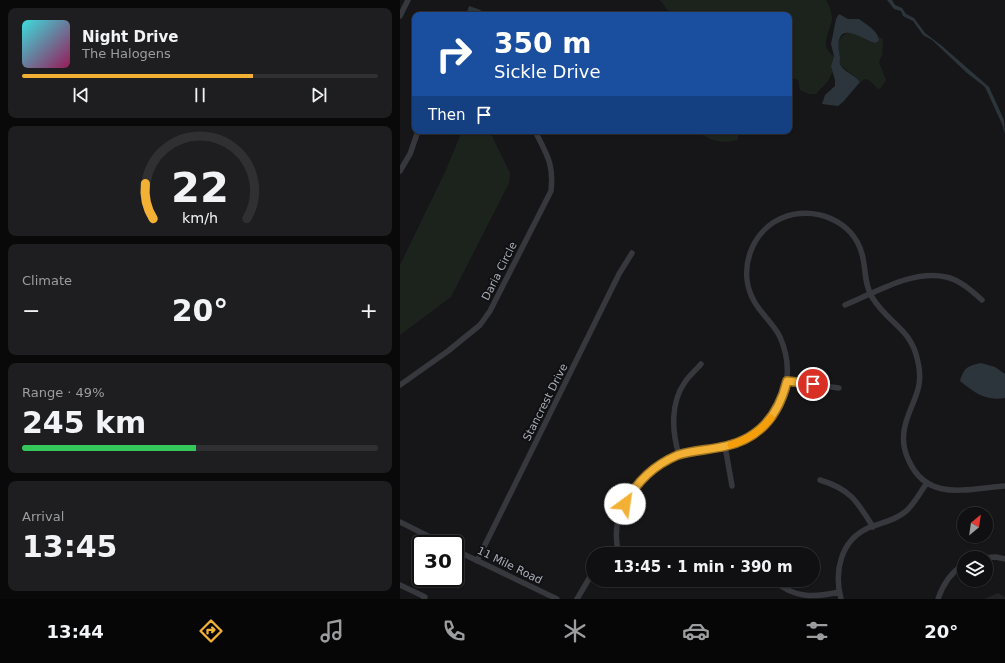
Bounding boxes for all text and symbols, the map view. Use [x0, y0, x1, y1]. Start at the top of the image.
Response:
text: 350 m [494, 27, 591, 60]
text: Night Drive [82, 28, 178, 46]
icon: right [428, 28, 480, 80]
text: The Halogens [82, 46, 171, 61]
text: Sickle Drive [494, 61, 601, 82]
icon: previous [70, 84, 92, 106]
icon: pause [189, 84, 211, 106]
icon: next [308, 84, 330, 106]
icon: arrive [473, 104, 495, 126]
text: Then [428, 106, 465, 124]
text: 22 [171, 163, 229, 212]
text: km/h [182, 210, 218, 226]
street label: Daria Circle [479, 240, 520, 303]
text: Climate [22, 273, 72, 288]
text: 20° [172, 293, 228, 328]
text: − [22, 298, 40, 323]
text: + [360, 298, 378, 323]
street label: Stancrest Drive [520, 361, 571, 443]
pin [796, 367, 830, 401]
icon: arrive [802, 373, 824, 395]
text: Range · 49% [22, 385, 105, 400]
text: 245 km [22, 405, 146, 440]
position arrow [604, 483, 646, 525]
north arrow [957, 507, 993, 543]
map controls [957, 507, 993, 587]
text: Arrival [22, 509, 64, 524]
text: 13:45 [22, 529, 118, 564]
speed limit sign: 30 [412, 535, 464, 587]
street label: 11 Mile Road [475, 544, 545, 587]
button: layers [957, 551, 993, 587]
text: 13:45 · 1 min · 390 m [613, 558, 793, 576]
icon: directions [197, 617, 225, 645]
icon: music [318, 617, 346, 645]
icon: phone [440, 617, 468, 645]
icon: climate [561, 617, 589, 645]
icon: car [682, 617, 710, 645]
icon: filters [803, 617, 831, 645]
text: 13:44 [47, 621, 104, 642]
text: 20° [924, 621, 958, 642]

